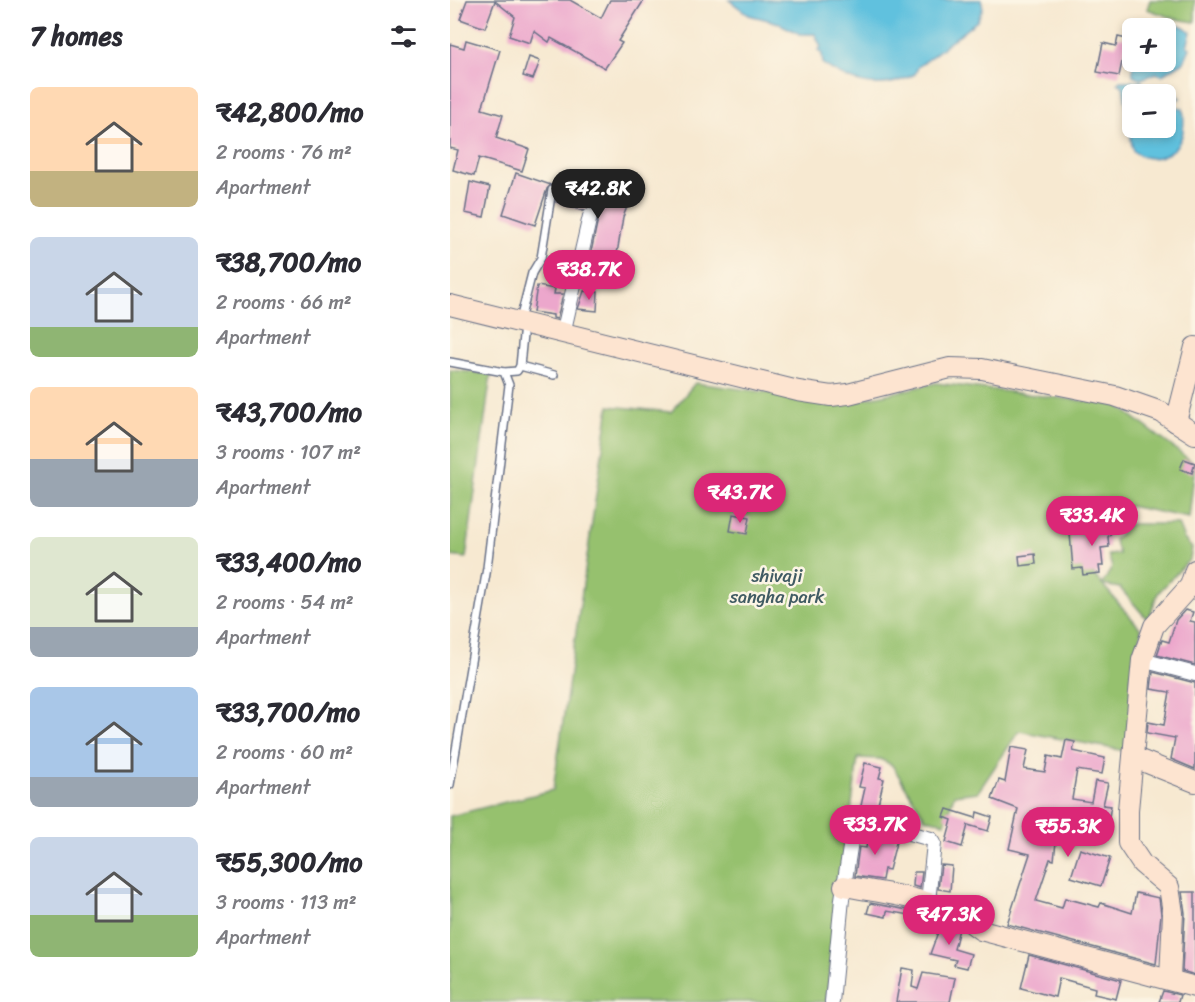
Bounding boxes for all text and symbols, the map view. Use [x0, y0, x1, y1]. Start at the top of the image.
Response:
text: 7 homes [30, 13, 122, 59]
map controls [1122, 18, 1176, 138]
button: + [1122, 18, 1176, 72]
icon: filters [387, 20, 420, 53]
button: − [1122, 84, 1176, 138]
text: ₹42,800/mo [216, 89, 363, 135]
icon: home [78, 111, 150, 183]
text: 2 rooms · 76 m² [216, 135, 352, 170]
pin: ₹42.8K [549, 169, 647, 220]
text: Apartment [216, 170, 310, 205]
text: ₹42.8K [565, 171, 631, 206]
text: ₹38,700/mo [216, 239, 361, 285]
pin: ₹38.7K [540, 250, 638, 301]
text: ₹38.7K [557, 252, 621, 287]
icon: home [78, 261, 150, 333]
text: 2 rooms · 66 m² [216, 285, 352, 320]
text: Apartment [216, 320, 310, 355]
text: ₹43,700/mo [216, 389, 362, 435]
icon: home [78, 411, 150, 483]
text: 3 rooms · 107 m² [216, 435, 361, 470]
text: Apartment [216, 470, 310, 505]
pin: ₹43.7K [691, 473, 789, 524]
text: ₹43.7K [708, 475, 772, 510]
pin: ₹33.4K [1043, 496, 1141, 547]
text: ₹33.4K [1060, 498, 1124, 533]
text: ₹33,400/mo [216, 539, 361, 585]
park label: shivaji sangha park [729, 560, 825, 613]
icon: home [78, 561, 150, 633]
text: 2 rooms · 54 m² [216, 585, 354, 620]
text: Apartment [216, 620, 310, 655]
text: ₹33,700/mo [216, 689, 360, 735]
icon: home [78, 711, 150, 783]
text: 2 rooms · 60 m² [216, 735, 353, 770]
text: Apartment [216, 770, 310, 805]
pin: ₹33.7K [826, 805, 924, 856]
text: ₹33.7K [844, 807, 906, 842]
pin: ₹55.3K [1019, 807, 1117, 858]
text: ₹55.3K [1036, 809, 1100, 844]
text: ₹55,300/mo [216, 839, 363, 885]
icon: home [78, 861, 150, 933]
text: 3 rooms · 113 m² [216, 885, 357, 920]
pin: ₹47.3K [900, 895, 998, 946]
text: ₹47.3K [917, 897, 981, 932]
text: Apartment [216, 920, 310, 955]

